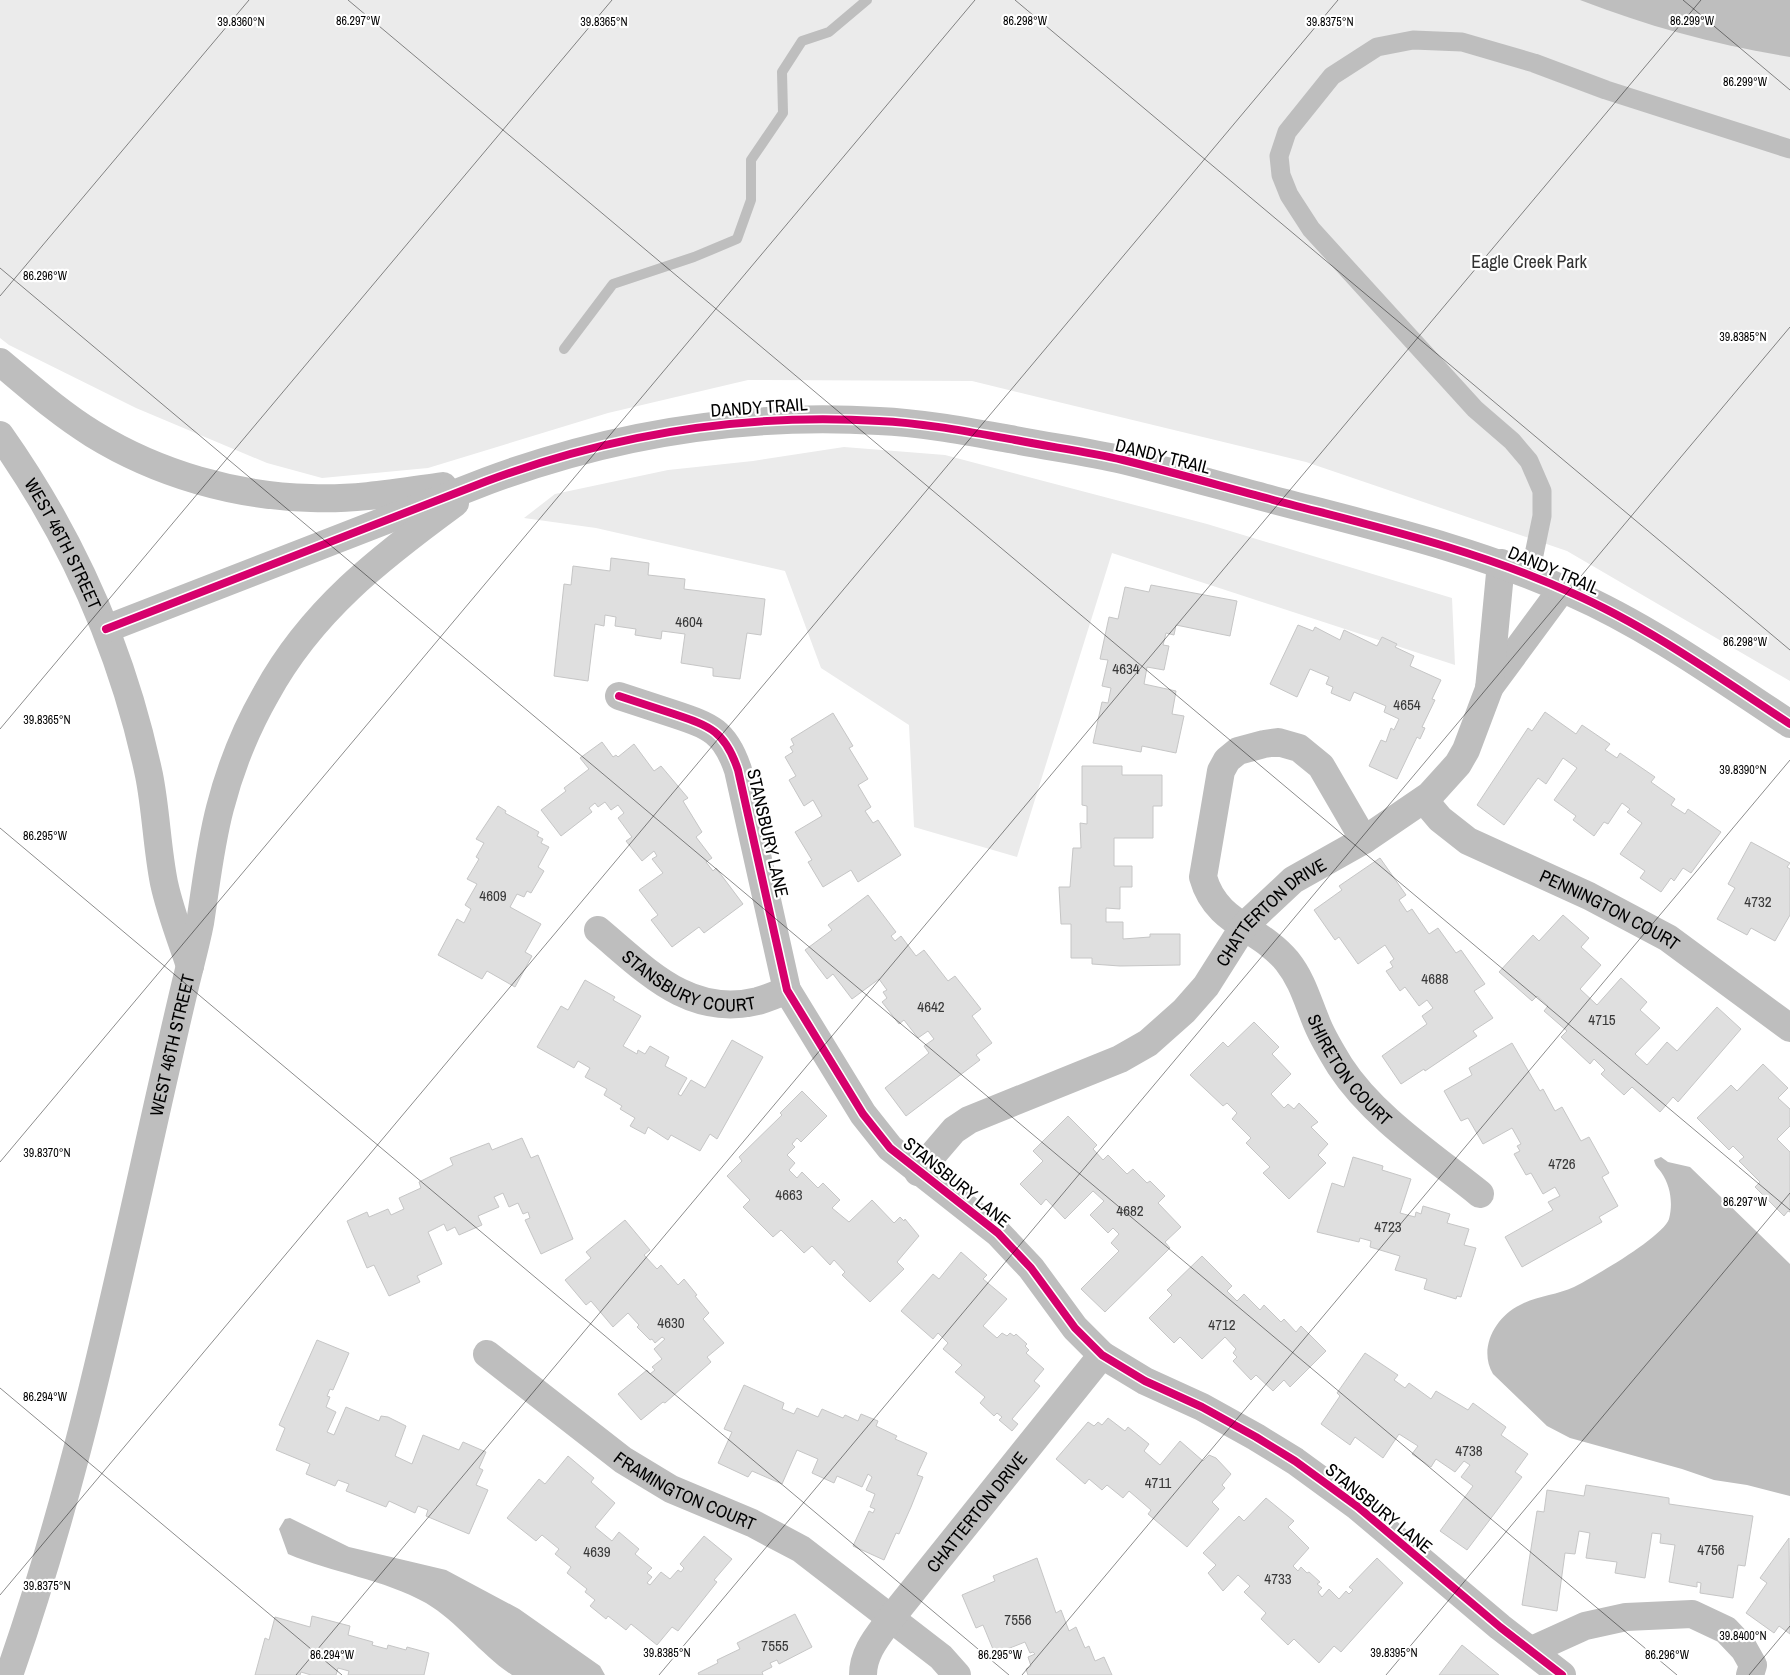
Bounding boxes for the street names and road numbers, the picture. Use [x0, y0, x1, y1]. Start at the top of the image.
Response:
street label: DANDY TRAIL [710, 391, 808, 423]
street label: DANDY TRAIL [1113, 432, 1213, 480]
street label: WEST 46TH STREET [19, 473, 108, 613]
street label: DANDY TRAIL [1504, 540, 1604, 600]
street label: STANSBURY LANE [741, 766, 795, 900]
street label: CHATTERTON DRIVE [1209, 851, 1331, 971]
street label: PENNINGTON COURT [1536, 863, 1685, 955]
street label: STANSBURY COURT [617, 944, 757, 1017]
street label: WEST 46TH STREET [143, 971, 200, 1118]
street label: SHIRETON COURT [1302, 1010, 1398, 1131]
street label: STANSBURY LANE [898, 1131, 1016, 1233]
street label: FRAMINGTON COURT [609, 1445, 760, 1536]
street label: CHATTERTON DRIVE [920, 1446, 1033, 1577]
street label: STANSBURY LANE [1320, 1457, 1438, 1559]

